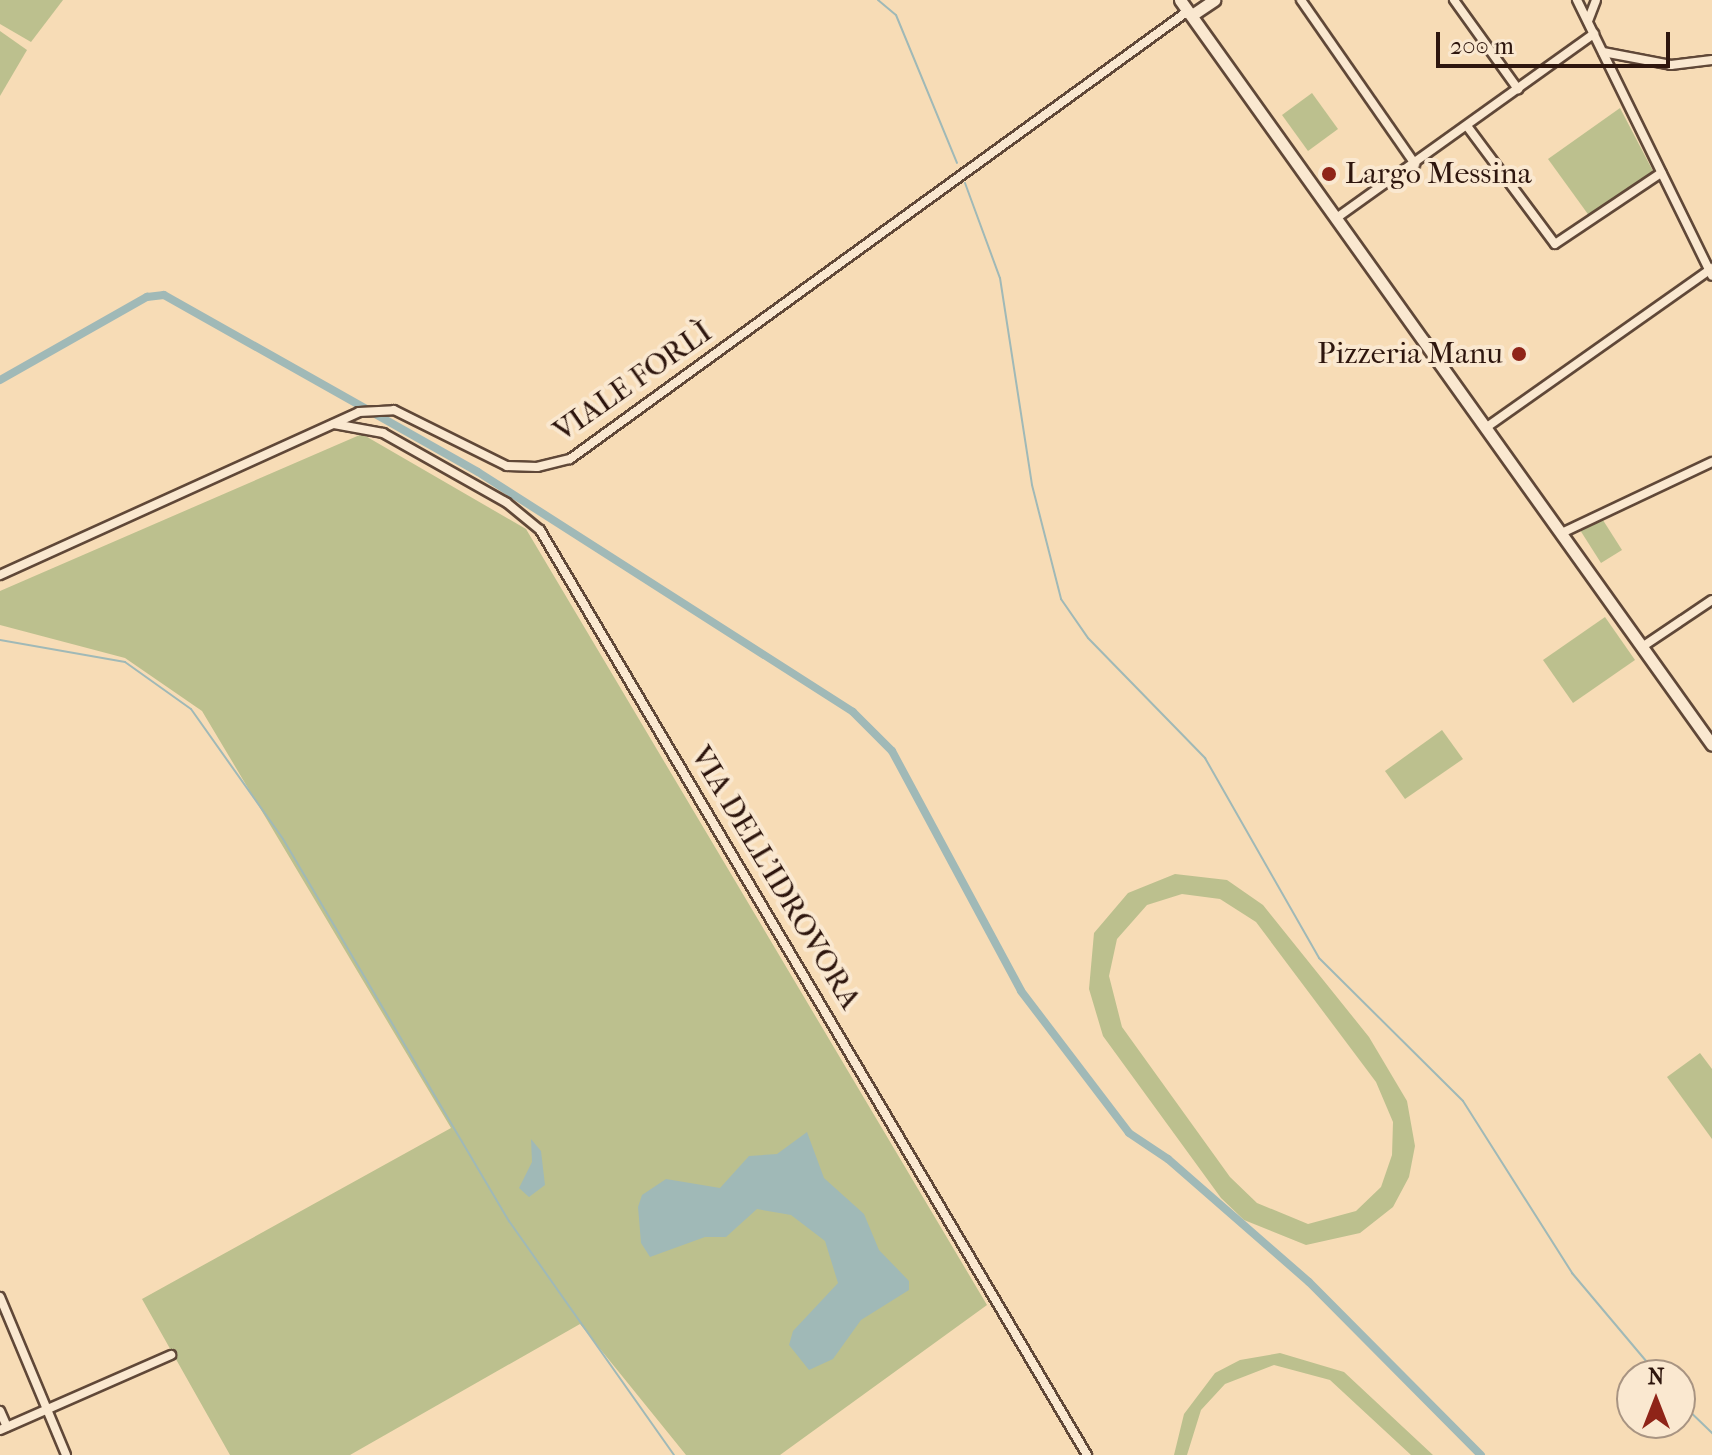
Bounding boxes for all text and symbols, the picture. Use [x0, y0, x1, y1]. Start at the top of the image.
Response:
scale bar [1440, 16, 1674, 66]
text: 200 m [1450, 32, 1514, 60]
place label: Largo Messina [1345, 156, 1532, 192]
marker: Largo Messina [1320, 165, 1338, 183]
street label: VIALE FORLÌ [547, 314, 719, 450]
place label: Pizzeria Manu [1317, 336, 1503, 372]
marker: Pizzeria Manu [1510, 345, 1528, 363]
street label: VIA DELL'IDROVORA [682, 740, 868, 1016]
north arrow [1616, 1359, 1696, 1439]
text: N [1648, 1364, 1664, 1390]

